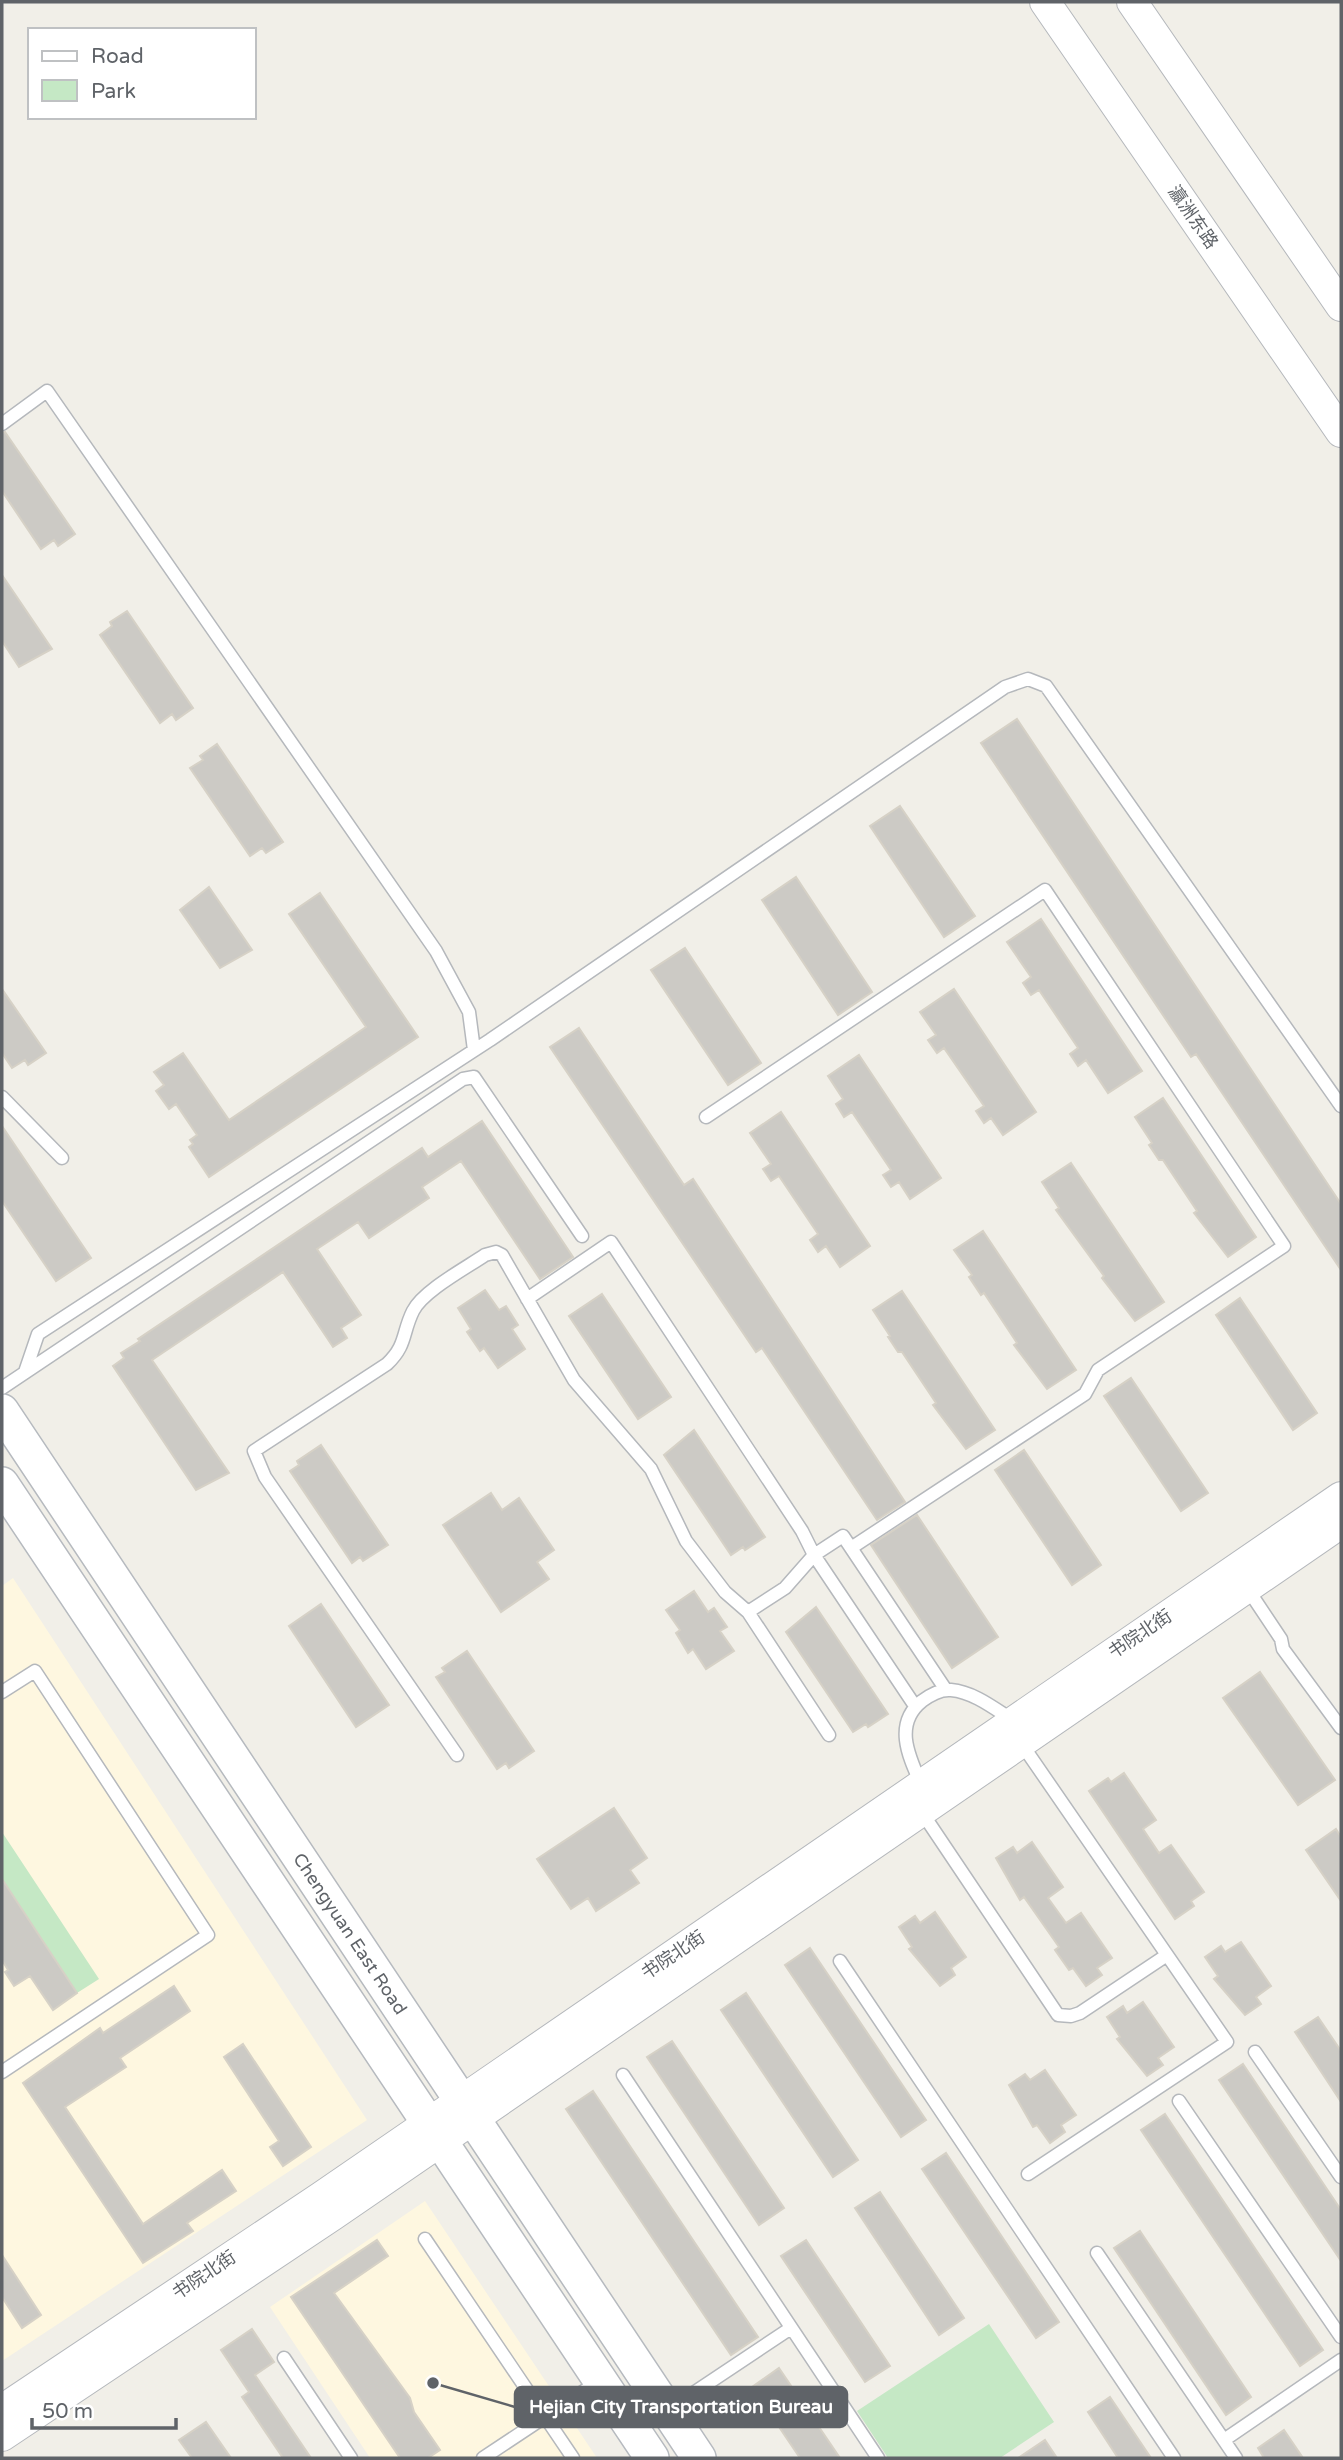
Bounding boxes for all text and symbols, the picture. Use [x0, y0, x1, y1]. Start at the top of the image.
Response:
legend [28, 28, 256, 119]
text: Road [91, 44, 144, 69]
text: Park [91, 79, 136, 104]
street label: 瀛洲东路 [1163, 181, 1223, 253]
street label: 书院北街 [1104, 1605, 1176, 1663]
street label: Chengyuan East Road [288, 1849, 412, 2019]
street label: 书院北街 [637, 1926, 709, 1984]
street label: 书院北街 [168, 2246, 240, 2304]
scale bar [32, 2386, 175, 2430]
callout: Hejian City Transportation Bureau [515, 2387, 847, 2427]
text: Hejian City Transportation Bureau [529, 2396, 833, 2419]
text: 50 m [42, 2399, 93, 2424]

